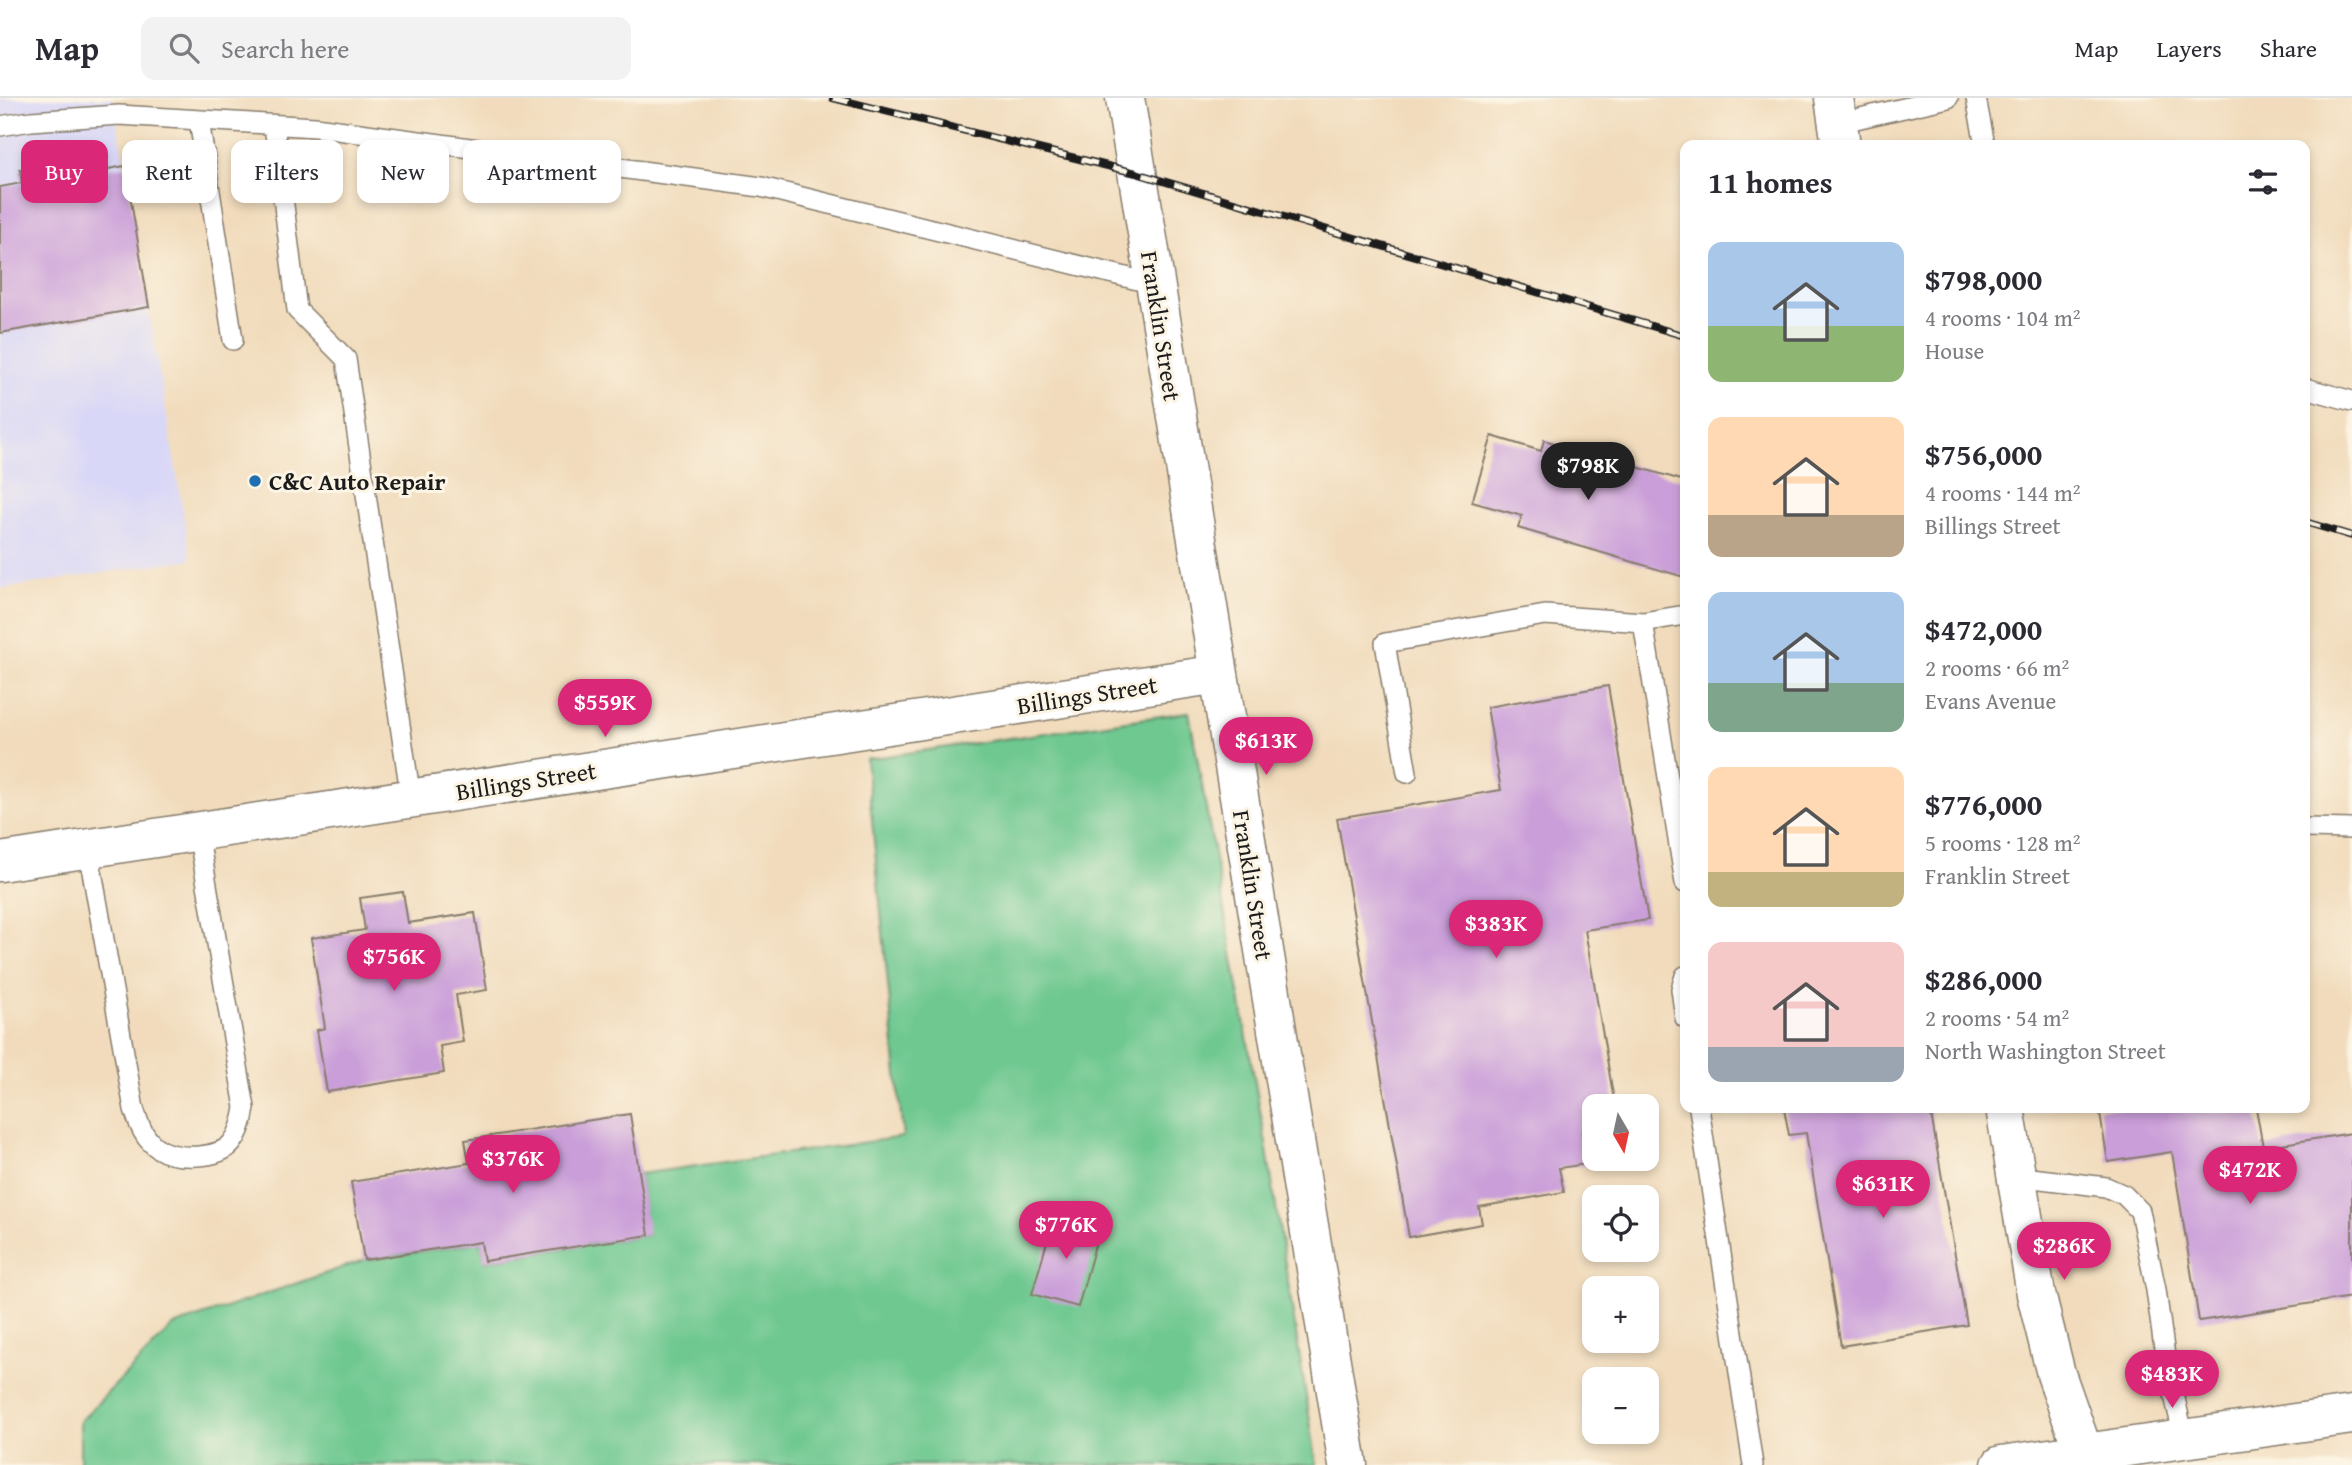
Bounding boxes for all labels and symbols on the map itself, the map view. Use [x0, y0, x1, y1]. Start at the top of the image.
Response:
street label: Franklin Street [1132, 249, 1190, 404]
pin: $798K [1539, 442, 1637, 502]
place label: C&C Auto Repair [269, 464, 446, 499]
marker: C&C Auto Repair [247, 473, 263, 489]
street label: Billings Street [1014, 667, 1160, 723]
pin: $559K [556, 680, 654, 739]
pin: $613K [1217, 718, 1315, 777]
street label: Billings Street [453, 753, 599, 809]
street label: Franklin Street [1224, 808, 1282, 963]
pin: $383K [1447, 900, 1545, 960]
pin: $756K [345, 934, 443, 993]
north arrow [1582, 1094, 1659, 1171]
pin: $376K [464, 1136, 562, 1195]
pin: $472K [2201, 1146, 2299, 1206]
pin: $631K [1834, 1160, 1932, 1220]
pin: $776K [1017, 1202, 1115, 1261]
pin: $286K [2015, 1222, 2113, 1282]
pin: $483K [2123, 1350, 2221, 1410]

